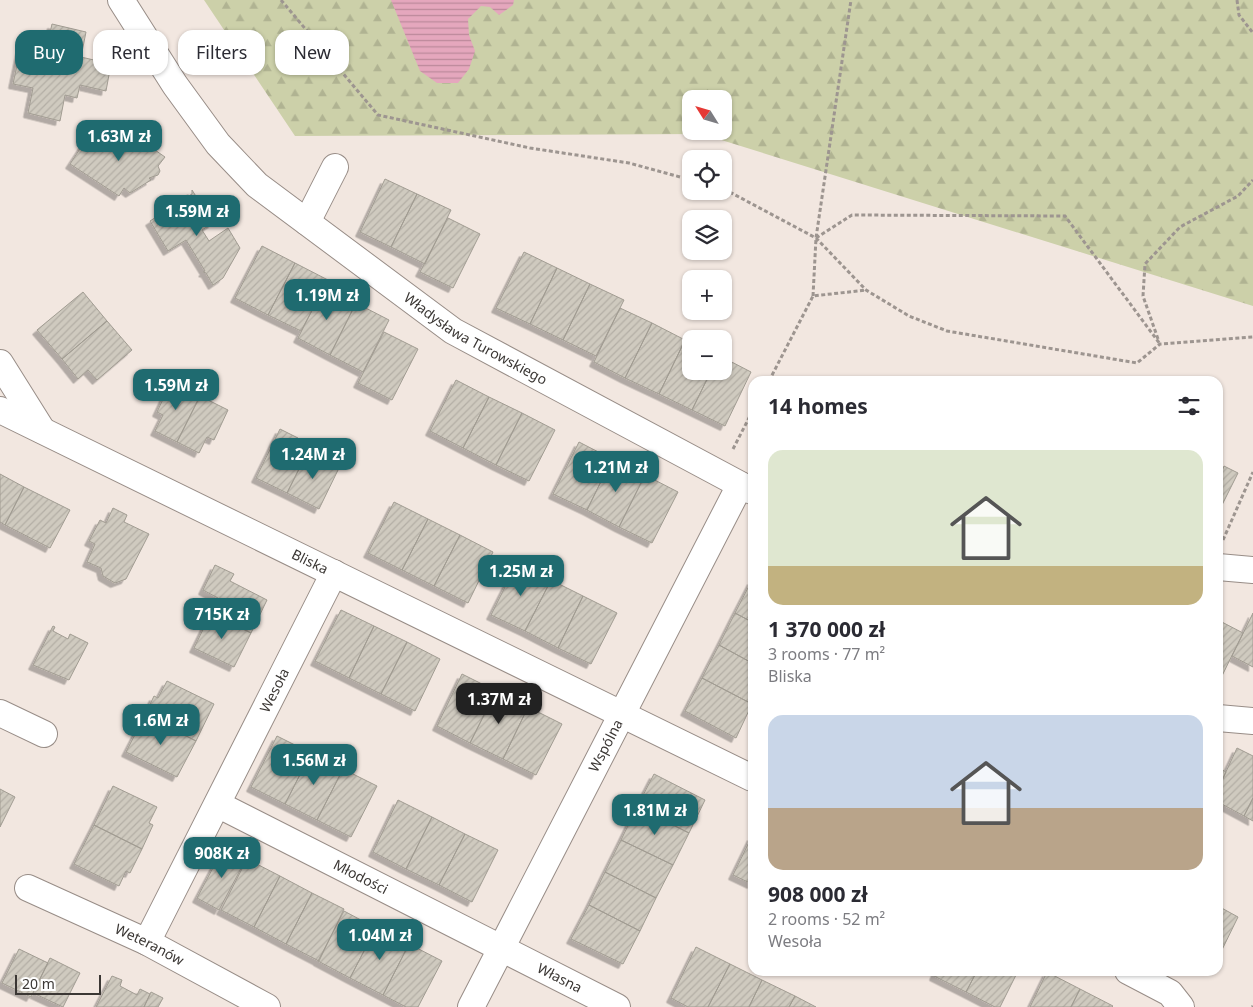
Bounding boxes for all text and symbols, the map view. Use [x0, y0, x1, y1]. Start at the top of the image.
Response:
chip: Buy [15, 30, 83, 75]
chip: Rent [93, 30, 168, 75]
chip: Filters [178, 30, 265, 75]
chip: New [275, 30, 349, 75]
north arrow [682, 90, 732, 140]
map controls [682, 90, 732, 380]
pin: 1.63M zł [67, 120, 171, 162]
text: 1.63M zł [87, 125, 151, 147]
button: locate [682, 150, 732, 200]
pin: 1.59M zł [145, 194, 249, 237]
text: 1.59M zł [165, 200, 229, 222]
button: layers [682, 210, 732, 260]
button: + [682, 270, 732, 320]
pin: 1.19M zł [275, 278, 379, 321]
text: 1.19M zł [295, 284, 359, 306]
street label: Władysława Turowskiego [400, 288, 551, 389]
button: − [682, 330, 732, 380]
pin: 1.59M zł [124, 368, 228, 411]
text: 1.59M zł [144, 374, 208, 396]
text: 14 homes [768, 392, 868, 420]
icon: filters [1175, 392, 1203, 420]
pin: 1.24M zł [261, 438, 365, 480]
text: 1.24M zł [281, 443, 345, 465]
pin: 1.21M zł [564, 450, 668, 493]
text: 1.21M zł [584, 456, 648, 478]
icon: home [941, 483, 1031, 573]
street label: Bliska [289, 544, 332, 578]
pin: 1.25M zł [469, 554, 573, 597]
text: 1.25M zł [489, 560, 553, 582]
pin: 715K zł [176, 598, 268, 640]
text: 715K zł [194, 603, 250, 625]
text: 1 370 000 zł [768, 615, 885, 643]
text: 3 rooms · 77 m² [768, 643, 885, 665]
street label: Wesoła [255, 665, 293, 716]
text: Bliska [768, 665, 812, 687]
pin: 1.37M zł [447, 682, 551, 725]
text: 1.37M zł [467, 688, 531, 710]
pin: 1.6M zł [115, 704, 207, 746]
text: 1.6M zł [134, 709, 188, 731]
street label: Wspólna [584, 716, 627, 775]
pin: 1.56M zł [262, 744, 366, 786]
icon: home [941, 748, 1031, 838]
text: 1.56M zł [282, 749, 346, 771]
pin: 1.81M zł [603, 794, 707, 836]
text: 1.81M zł [623, 799, 687, 821]
pin: 908K zł [176, 836, 268, 879]
text: 908K zł [194, 842, 250, 864]
street label: Młodości [330, 855, 392, 898]
text: 908 000 zł [768, 880, 868, 908]
text: 2 rooms · 52 m² [768, 908, 885, 930]
pin: 1.04M zł [328, 918, 432, 961]
street label: Weteranów [112, 919, 188, 969]
text: 1.04M zł [348, 924, 412, 946]
text: Wesoła [768, 930, 822, 952]
street label: Własna [534, 958, 585, 997]
scale bar [15, 972, 101, 995]
text: 20 m [22, 974, 55, 993]

